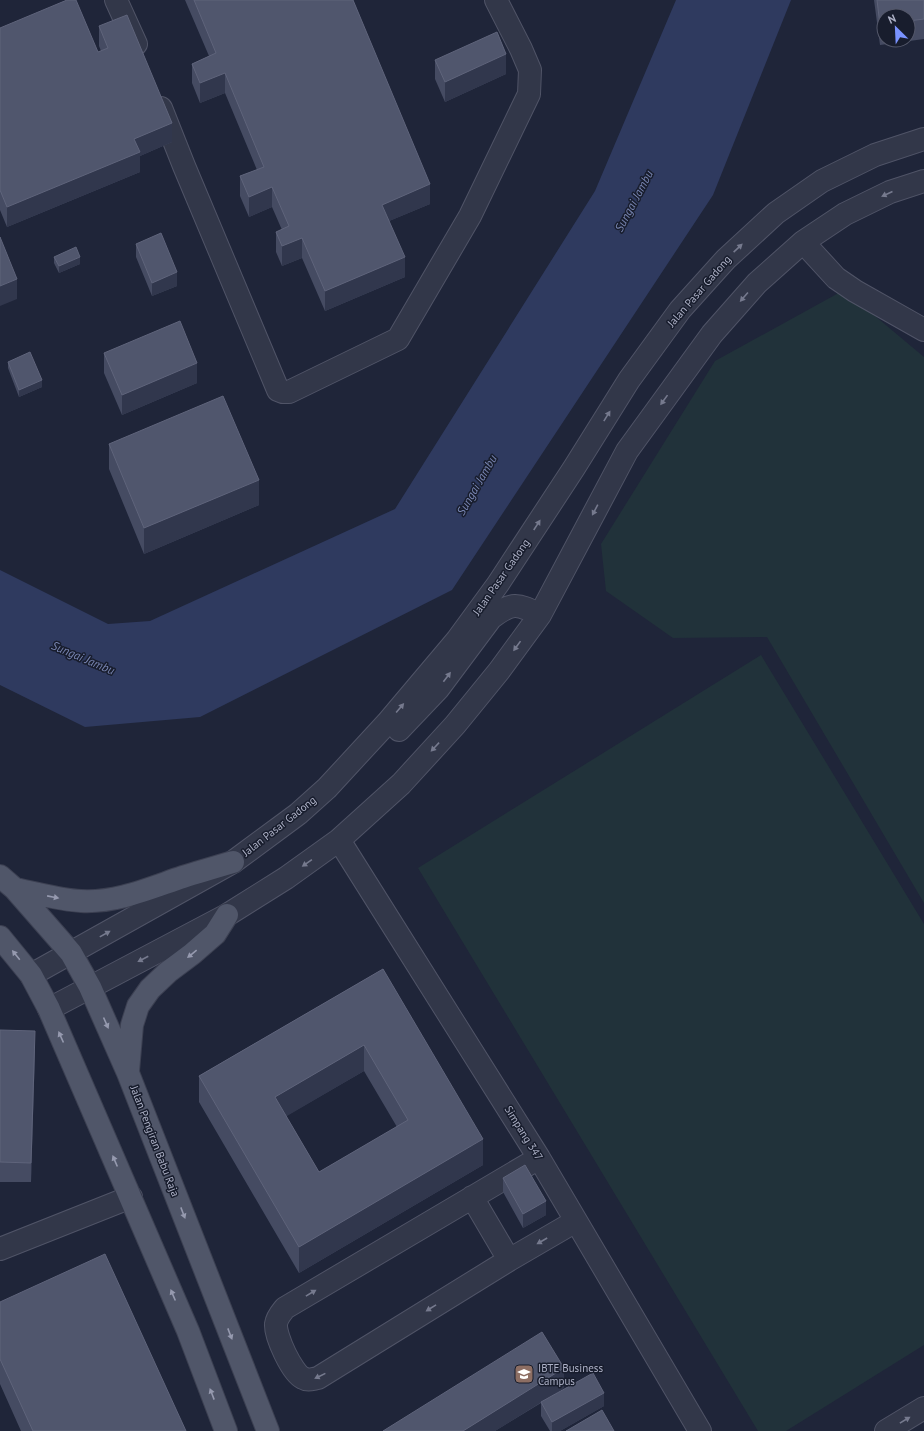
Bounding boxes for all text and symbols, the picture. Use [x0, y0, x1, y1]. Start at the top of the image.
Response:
north arrow [876, 8, 916, 48]
text: N [886, 11, 898, 27]
water label: Sungai Jambu [611, 167, 656, 234]
one-way arrow [882, 191, 893, 197]
one-way arrow [733, 243, 743, 253]
street label: Jalan Pasar Gadong [663, 252, 734, 330]
one-way arrow [739, 292, 749, 302]
one-way arrow [660, 394, 668, 405]
one-way arrow [603, 410, 610, 422]
water label: Sungai Jambu [453, 452, 500, 518]
one-way arrow [592, 504, 599, 515]
one-way arrow [533, 520, 540, 531]
street label: Jalan Pasar Gadong [469, 536, 533, 619]
water label: Sungai Jambu [49, 637, 117, 678]
one-way arrow [513, 641, 521, 651]
one-way arrow [443, 672, 451, 683]
one-way arrow [395, 702, 404, 713]
one-way arrow [430, 742, 439, 752]
street label: Jalan Pasar Gadong [238, 793, 319, 860]
one-way arrow [302, 859, 313, 867]
one-way arrow [47, 894, 59, 900]
one-way arrow [99, 930, 110, 937]
one-way arrow [12, 950, 20, 961]
one-way arrow [186, 950, 197, 958]
one-way arrow [137, 956, 149, 963]
one-way arrow [103, 1017, 109, 1029]
one-way arrow [58, 1030, 64, 1042]
street label: Jalan Pengiran Babu Raja [127, 1083, 183, 1198]
street label: Simpang 347 [502, 1103, 546, 1163]
one-way arrow [112, 1155, 118, 1167]
one-way arrow [180, 1208, 186, 1220]
one-way arrow [536, 1237, 548, 1244]
one-way arrow [169, 1288, 175, 1300]
one-way arrow [306, 1289, 316, 1297]
one-way arrow [426, 1304, 436, 1312]
one-way arrow [228, 1329, 234, 1341]
place label: IBTE Business Campus [538, 1361, 603, 1388]
school or university icon: IBTE Business Campus [513, 1363, 535, 1385]
one-way arrow [315, 1373, 326, 1379]
one-way arrow [209, 1388, 215, 1400]
one-way arrow [899, 1416, 911, 1423]

